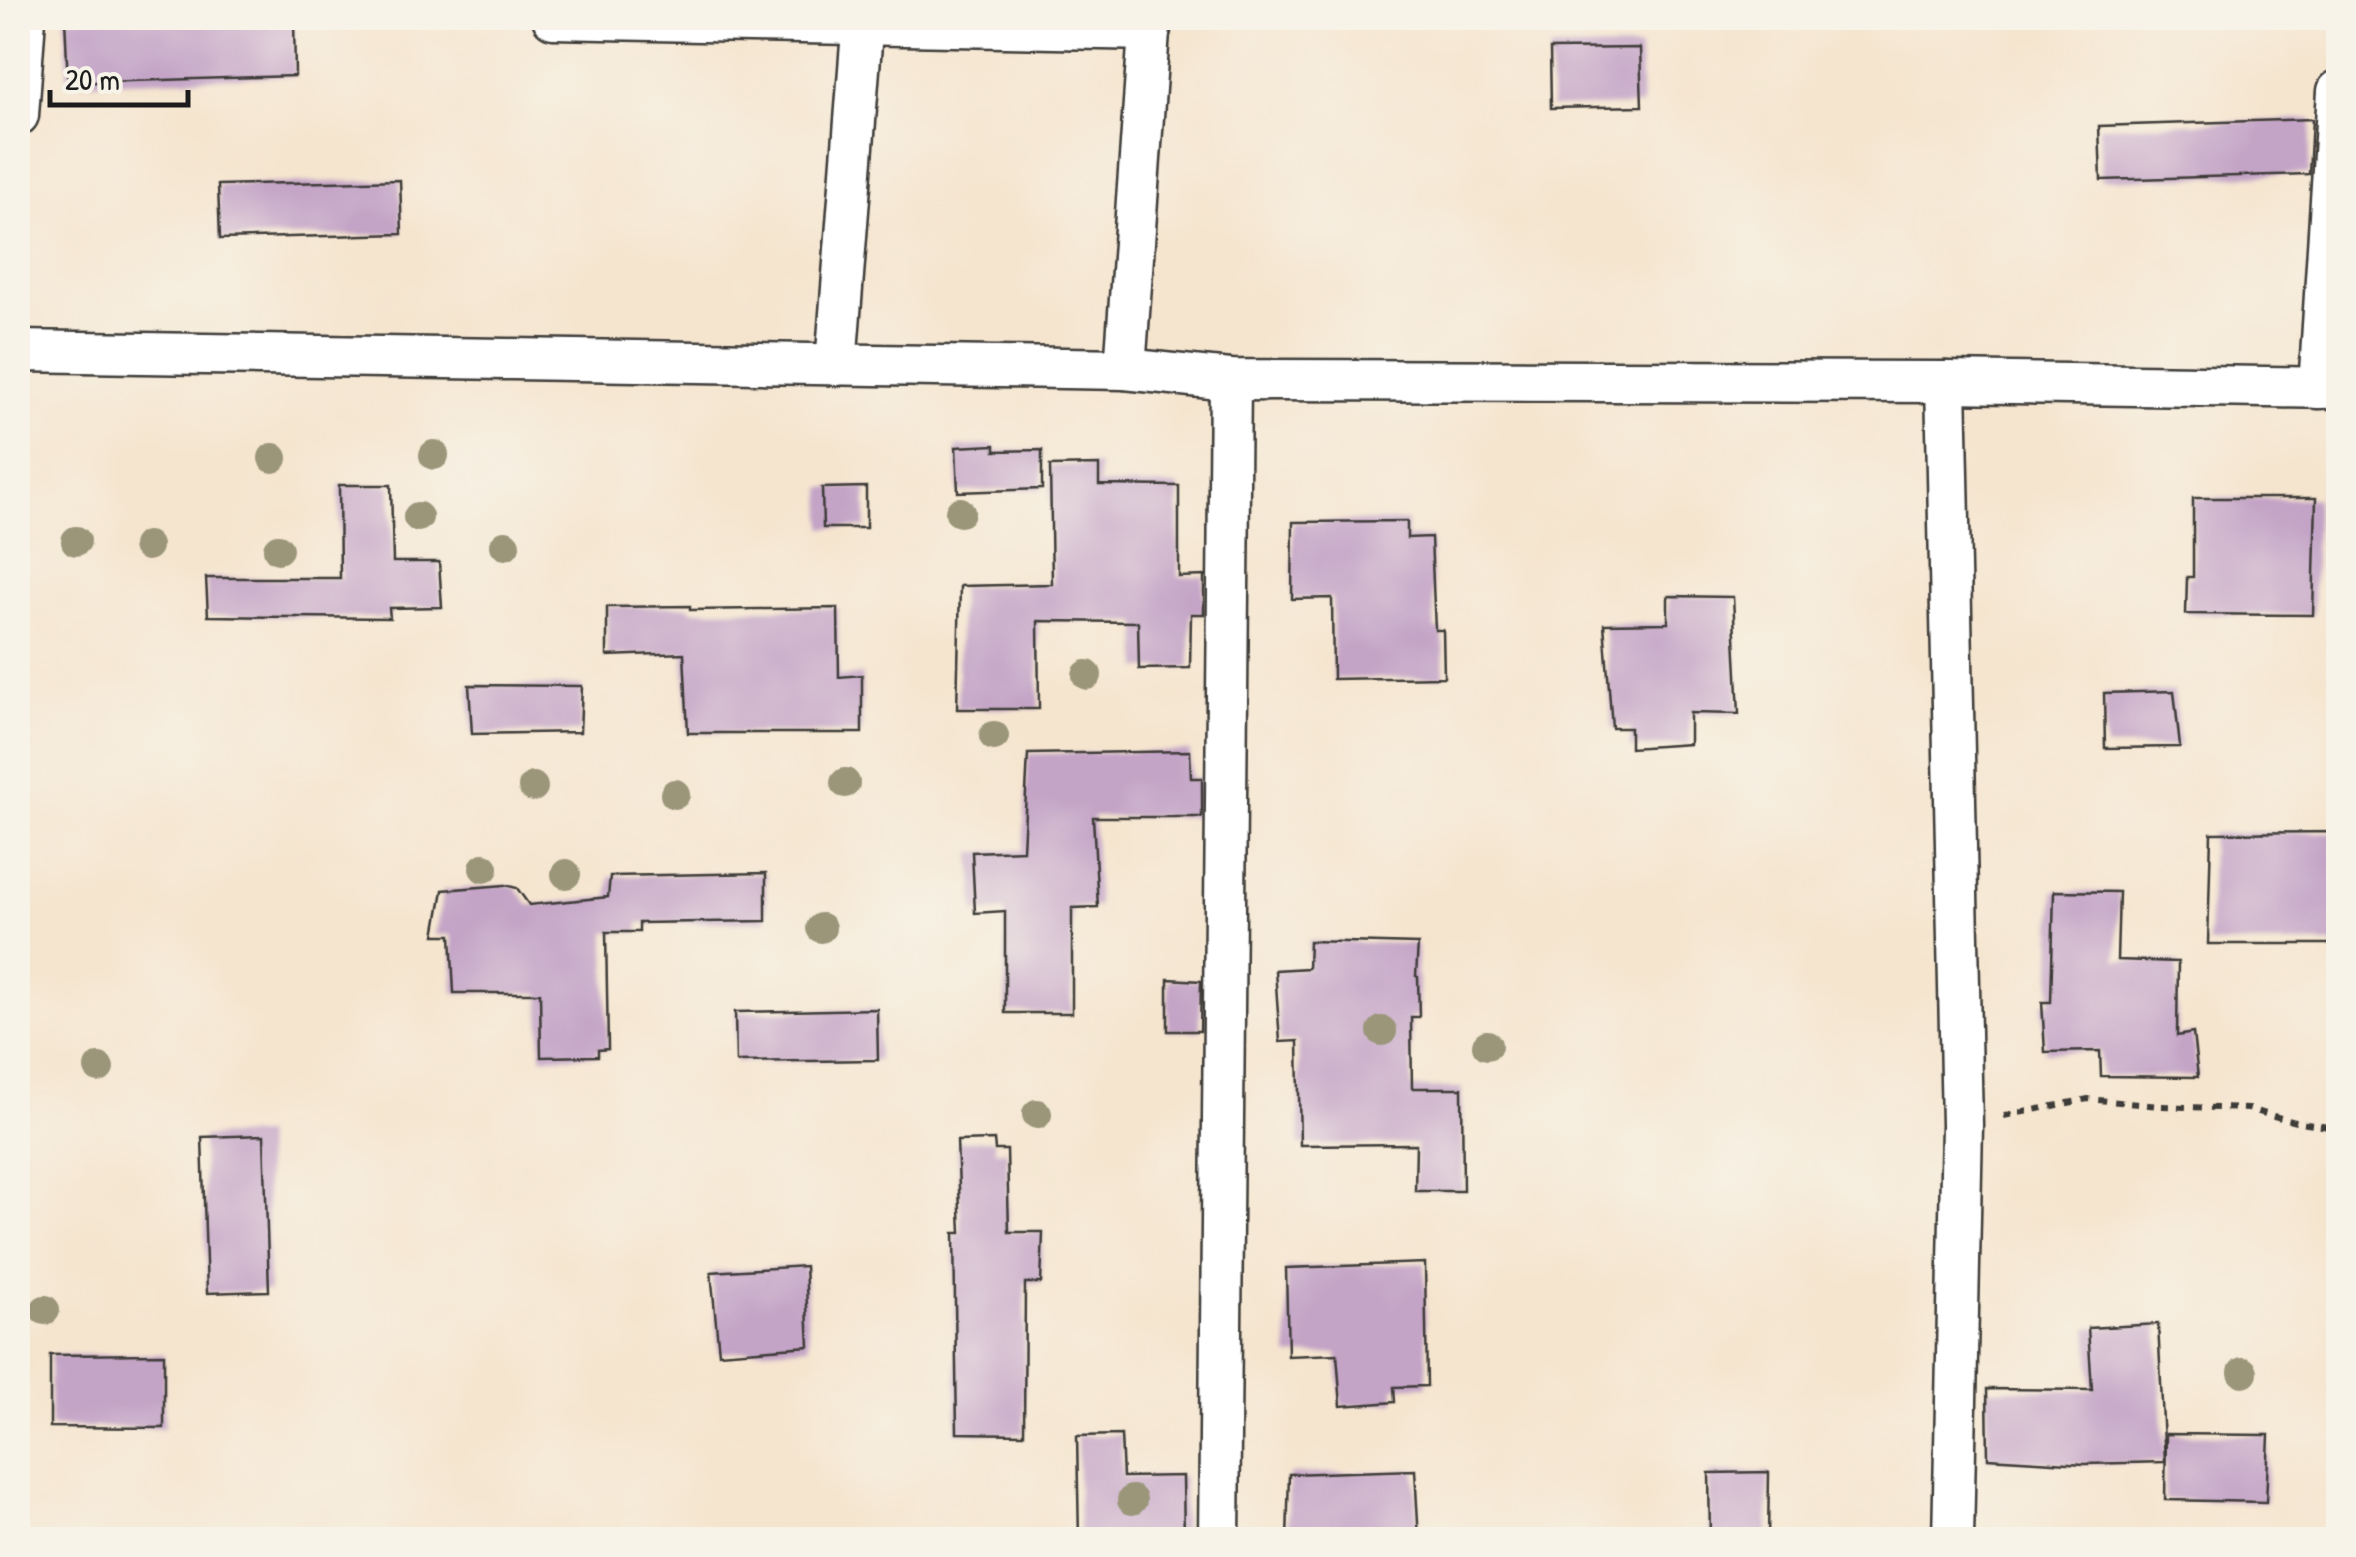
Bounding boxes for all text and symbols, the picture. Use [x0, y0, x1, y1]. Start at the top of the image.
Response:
scale bar [50, 45, 188, 107]
text: 20 m [65, 59, 120, 99]

